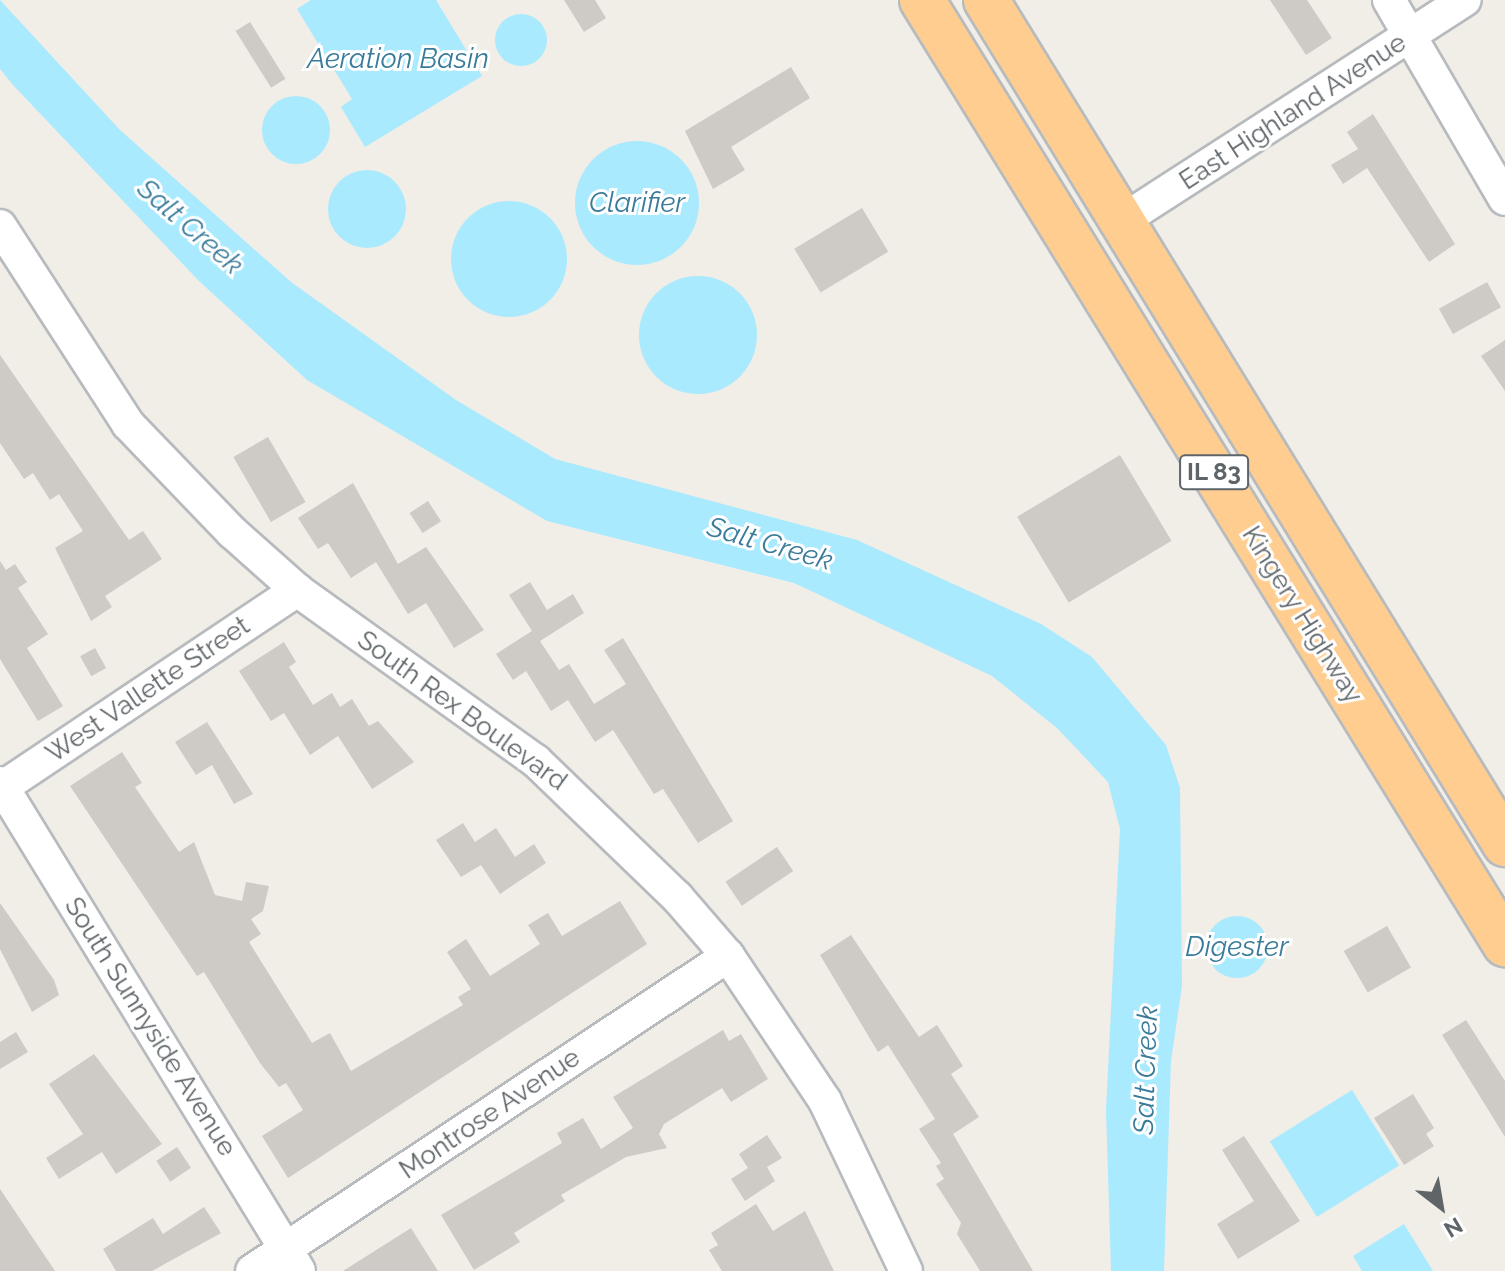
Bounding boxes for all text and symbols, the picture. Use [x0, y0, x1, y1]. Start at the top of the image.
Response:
street label: East Highland Avenue [1174, 27, 1412, 197]
water label: Aeration Basin [307, 42, 489, 76]
water label: Salt Creek [130, 172, 250, 282]
water label: Clarifier [589, 186, 685, 220]
road number: IL 83 [1178, 452, 1250, 492]
water label: Salt Creek [703, 510, 837, 578]
street label: Kingery Highway [1235, 521, 1369, 709]
street label: West Vallette Street [40, 610, 256, 770]
street label: South Rex Boulevard [351, 625, 573, 797]
street label: South Sunnyside Avenue [57, 892, 243, 1162]
water label: Digester [1185, 930, 1289, 964]
water label: Salt Creek [1127, 1005, 1165, 1135]
street label: Montrose Avenue [394, 1042, 586, 1186]
north arrow [1401, 1167, 1481, 1247]
text: N [1439, 1212, 1467, 1243]

